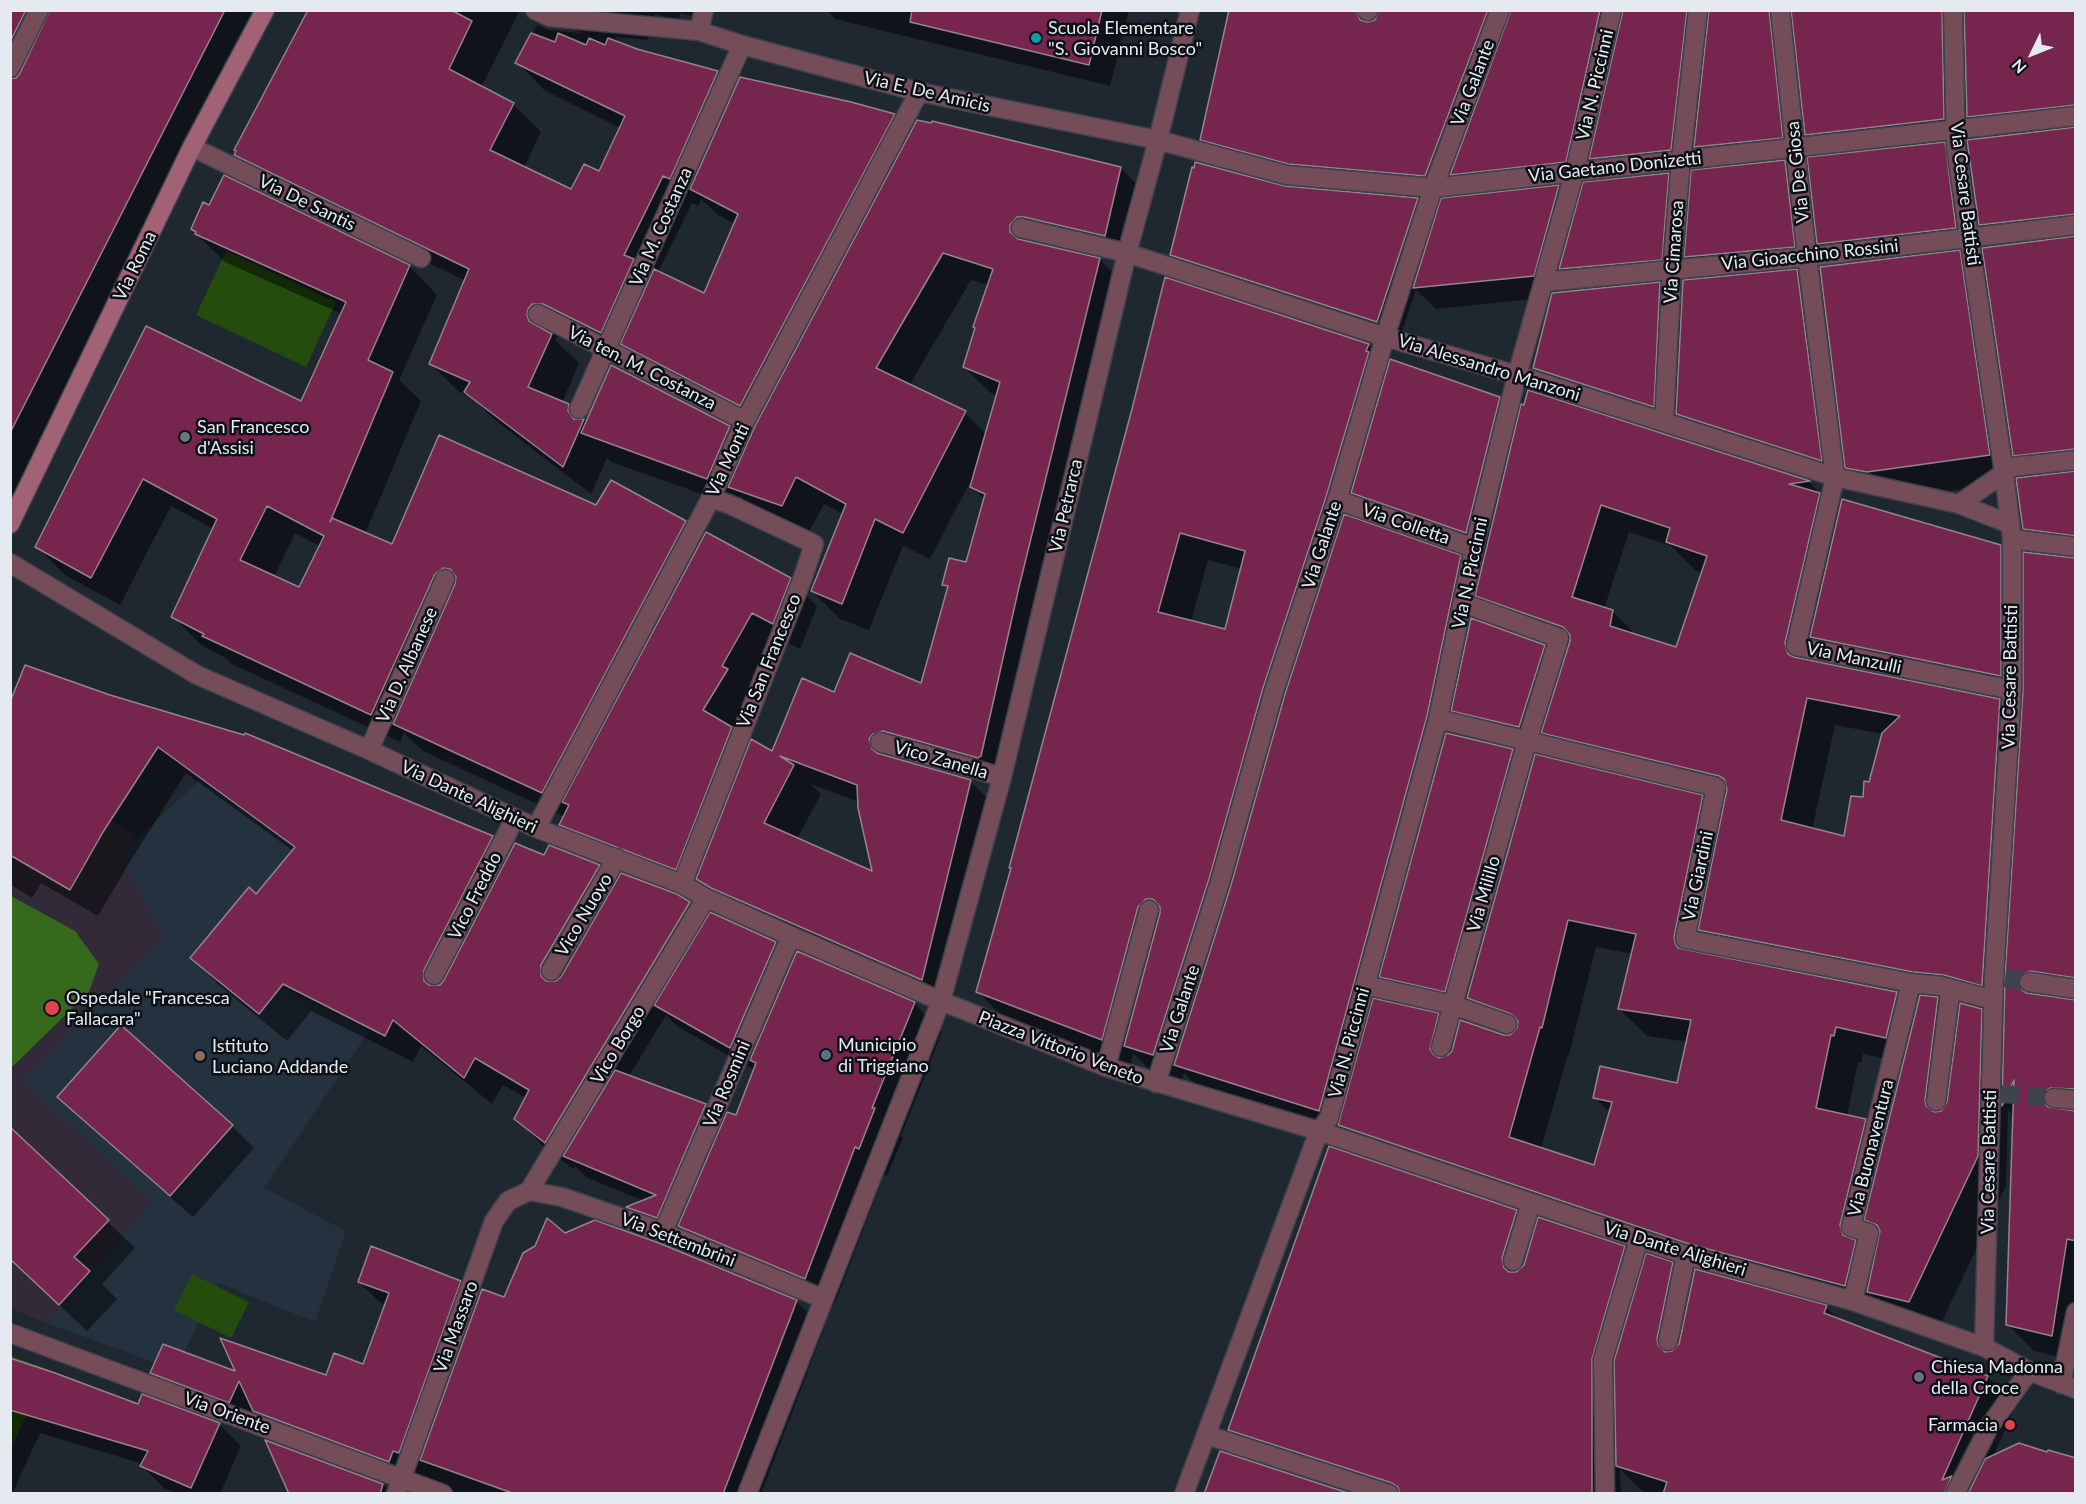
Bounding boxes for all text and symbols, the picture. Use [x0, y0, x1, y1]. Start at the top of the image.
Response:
place label: Scuola Elementare "S. Giovanni Bosco" [1048, 17, 1202, 60]
north arrow [2002, 24, 2062, 84]
street label: Via N. Piccinni [1572, 27, 1618, 143]
marker: Scuola Elementare "S. Giovanni Bosco" [1029, 31, 1043, 45]
street label: Via Galante [1447, 37, 1499, 129]
text: N [2007, 56, 2030, 78]
street label: Via E. De Amicis [862, 67, 992, 117]
street label: Via De Giosa [1782, 120, 1814, 224]
street label: Via Cesare Battisti [1945, 121, 1985, 267]
street label: Via Gaetano Donizetti [1527, 147, 1703, 187]
street label: Via M. Costanza [625, 164, 697, 290]
street label: Via De Santis [255, 170, 359, 236]
street label: Via Cimarosa [1660, 200, 1688, 304]
street label: Via Roma [109, 228, 161, 304]
street label: Via Gioacchino Rossini [1720, 235, 1900, 275]
street label: Via ten. M. Costanza [565, 321, 719, 415]
street label: Via Alessandro Manzoni [1395, 330, 1583, 406]
place label: San Francesco d'Assisi [197, 416, 309, 458]
street label: Via Monti [702, 420, 754, 500]
marker: San Francesco d'Assisi [178, 430, 192, 444]
street label: Via Petrarca [1045, 457, 1087, 555]
street label: Via Galante [1298, 498, 1346, 592]
street label: Via Colletta [1359, 499, 1453, 549]
street label: Via N. Piccinni [1448, 515, 1492, 631]
street label: Via San Francesco [732, 591, 806, 731]
street label: Via D. Albanese [372, 604, 442, 726]
street label: Via Cesare Battisti [1998, 605, 2022, 749]
street label: Via Manzulli [1805, 637, 1903, 679]
street label: Vico Zanella [892, 736, 990, 784]
street label: Via Dante Alighieri [397, 756, 541, 838]
street label: Via Giardini [1678, 829, 1718, 923]
street label: Vico Freddo [444, 849, 506, 943]
street label: Via Milillo [1463, 853, 1505, 935]
street label: Vico Nuovo [551, 870, 617, 960]
street label: Via Galante [1156, 962, 1204, 1056]
street label: Via N. Piccinni [1324, 985, 1374, 1101]
place label: Ospedale "Francesca Fallacara" [66, 987, 230, 1030]
marker: Ospedale "Francesca Fallacara" [43, 999, 61, 1017]
street label: Vico Borgo [586, 1002, 650, 1088]
street label: Piazza Vittorio Veneto [975, 1007, 1147, 1089]
place label: Municipio di Triggiano [838, 1034, 929, 1076]
place label: Istituto Luciano Addande [212, 1035, 348, 1078]
street label: Via Rosmini [699, 1037, 755, 1131]
marker: Municipio di Triggiano [819, 1048, 833, 1062]
marker: Istituto Luciano Addande [193, 1049, 207, 1063]
street label: Via Buonaventura [1843, 1077, 1899, 1219]
street label: Via Cesare Battisti [1977, 1090, 2001, 1234]
street label: Via Settembrini [618, 1208, 738, 1272]
street label: Via Dante Alighieri [1601, 1217, 1749, 1281]
street label: Via Massaro [429, 1278, 483, 1376]
place label: Chiesa Madonna della Croce [1931, 1356, 2063, 1398]
marker: Chiesa Madonna della Croce [1912, 1370, 1926, 1384]
street label: Via Oriente [181, 1387, 273, 1439]
place label: Farmacia [1928, 1414, 1998, 1436]
marker: Farmacia [2003, 1418, 2017, 1432]

